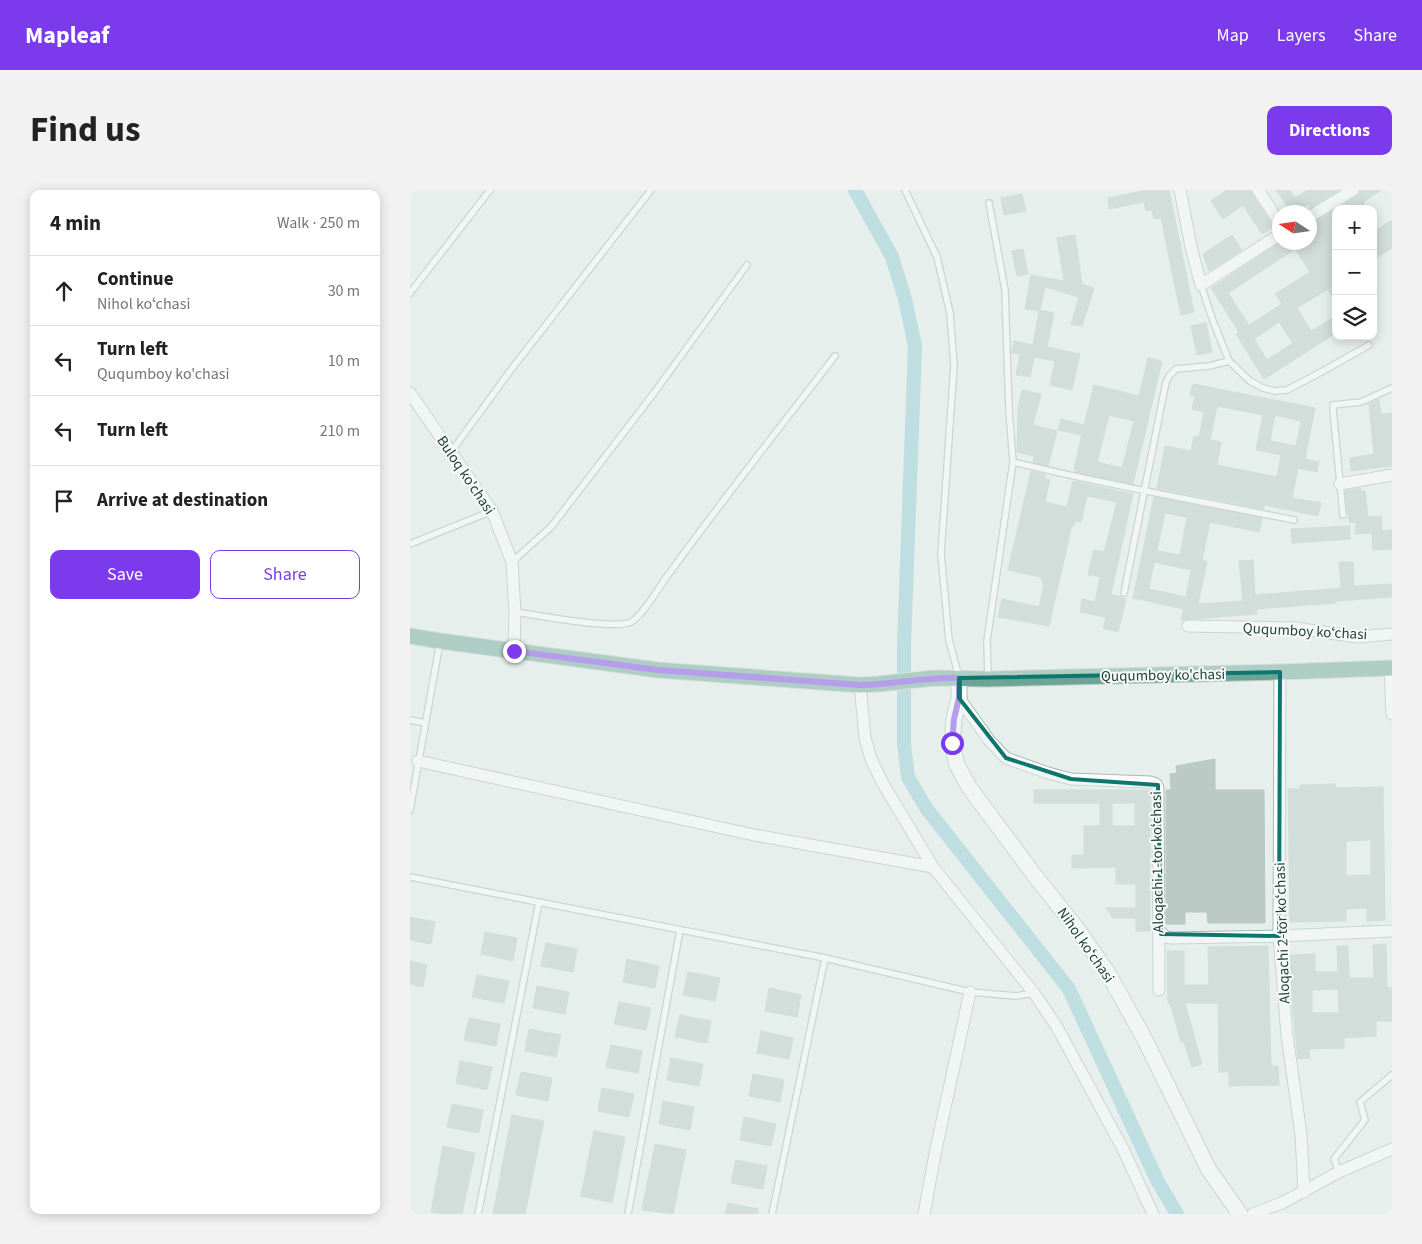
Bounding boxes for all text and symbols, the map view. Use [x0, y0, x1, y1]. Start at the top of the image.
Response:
text: Mapleaf [25, 18, 110, 53]
text: Map [1217, 23, 1249, 48]
text: Layers [1277, 23, 1326, 48]
text: Share [1354, 23, 1397, 48]
text: Find us [30, 105, 140, 155]
button: Directions [1267, 106, 1392, 155]
north arrow [1272, 205, 1317, 250]
map controls [1332, 205, 1377, 340]
button: + [1332, 205, 1377, 250]
text: 4 min [50, 208, 101, 238]
text: Walk · 250 m [277, 212, 360, 234]
button: − [1332, 250, 1377, 295]
text: Continue [97, 266, 174, 293]
icon: ahead [50, 277, 78, 305]
text: 30 m [328, 280, 360, 302]
text: Nihol koʻchasi [97, 293, 190, 315]
button: layers [1332, 295, 1377, 340]
text: Turn left [97, 336, 168, 363]
icon: left [50, 347, 78, 375]
text: 10 m [328, 350, 360, 372]
text: Ququmboy ko'chasi [97, 363, 229, 385]
icon: left [50, 417, 78, 445]
text: Turn left [97, 417, 168, 444]
text: 210 m [320, 420, 360, 442]
street label: Buloq ko'chasi [431, 432, 500, 519]
icon: arrive [50, 487, 78, 515]
text: Arrive at destination [97, 487, 268, 514]
button: Save [50, 550, 200, 599]
button: Share [210, 550, 360, 599]
street label: Ququmboy koʻchasi [1242, 618, 1368, 645]
route end [503, 640, 526, 663]
street label: Ququmboy ko'chasi [1101, 664, 1225, 687]
route start [941, 732, 964, 755]
street label: Aloqachi 1-tor koʻchasi [1146, 791, 1169, 933]
street label: Aloqachi 2-tor koʻchasi [1270, 862, 1295, 1004]
street label: Nihol koʻchasi [1052, 903, 1119, 987]

